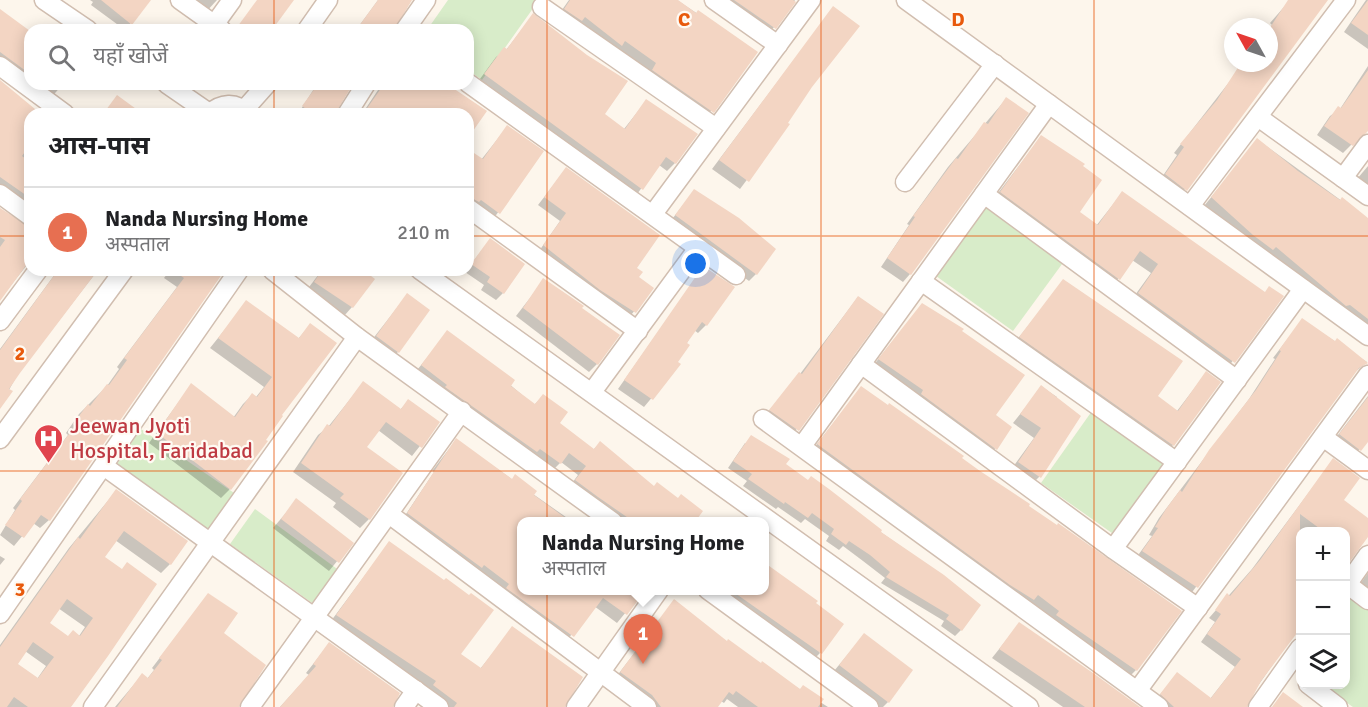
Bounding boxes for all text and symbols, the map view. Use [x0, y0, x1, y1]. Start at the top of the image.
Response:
text: C [678, 7, 690, 32]
text: D [951, 7, 965, 32]
north arrow [1224, 18, 1278, 72]
search box [24, 24, 474, 90]
icon: search [45, 41, 78, 74]
text: यहाँ खोजें [93, 42, 168, 69]
text: आस-पास [48, 130, 150, 162]
text: Nanda Nursing Home [105, 205, 308, 232]
text: 1 [62, 220, 73, 245]
text: 210 m [397, 220, 450, 245]
text: अस्पताल [105, 232, 170, 257]
your location [681, 249, 710, 278]
text: 2 [15, 341, 25, 366]
place label: Jeewan Jyoti Hospital, Faridabad [70, 412, 253, 464]
hospital icon: Jeewan Jyoti Hospital, Faridabad [33, 422, 65, 464]
popup [517, 517, 769, 595]
map controls [1296, 527, 1350, 689]
button: + [1296, 527, 1350, 581]
text: Nanda Nursing Home [541, 529, 745, 556]
text: अस्पताल [541, 556, 606, 581]
text: 3 [15, 577, 25, 602]
button: − [1296, 581, 1350, 635]
pin: 1 [624, 614, 662, 664]
button: layers [1296, 635, 1350, 689]

